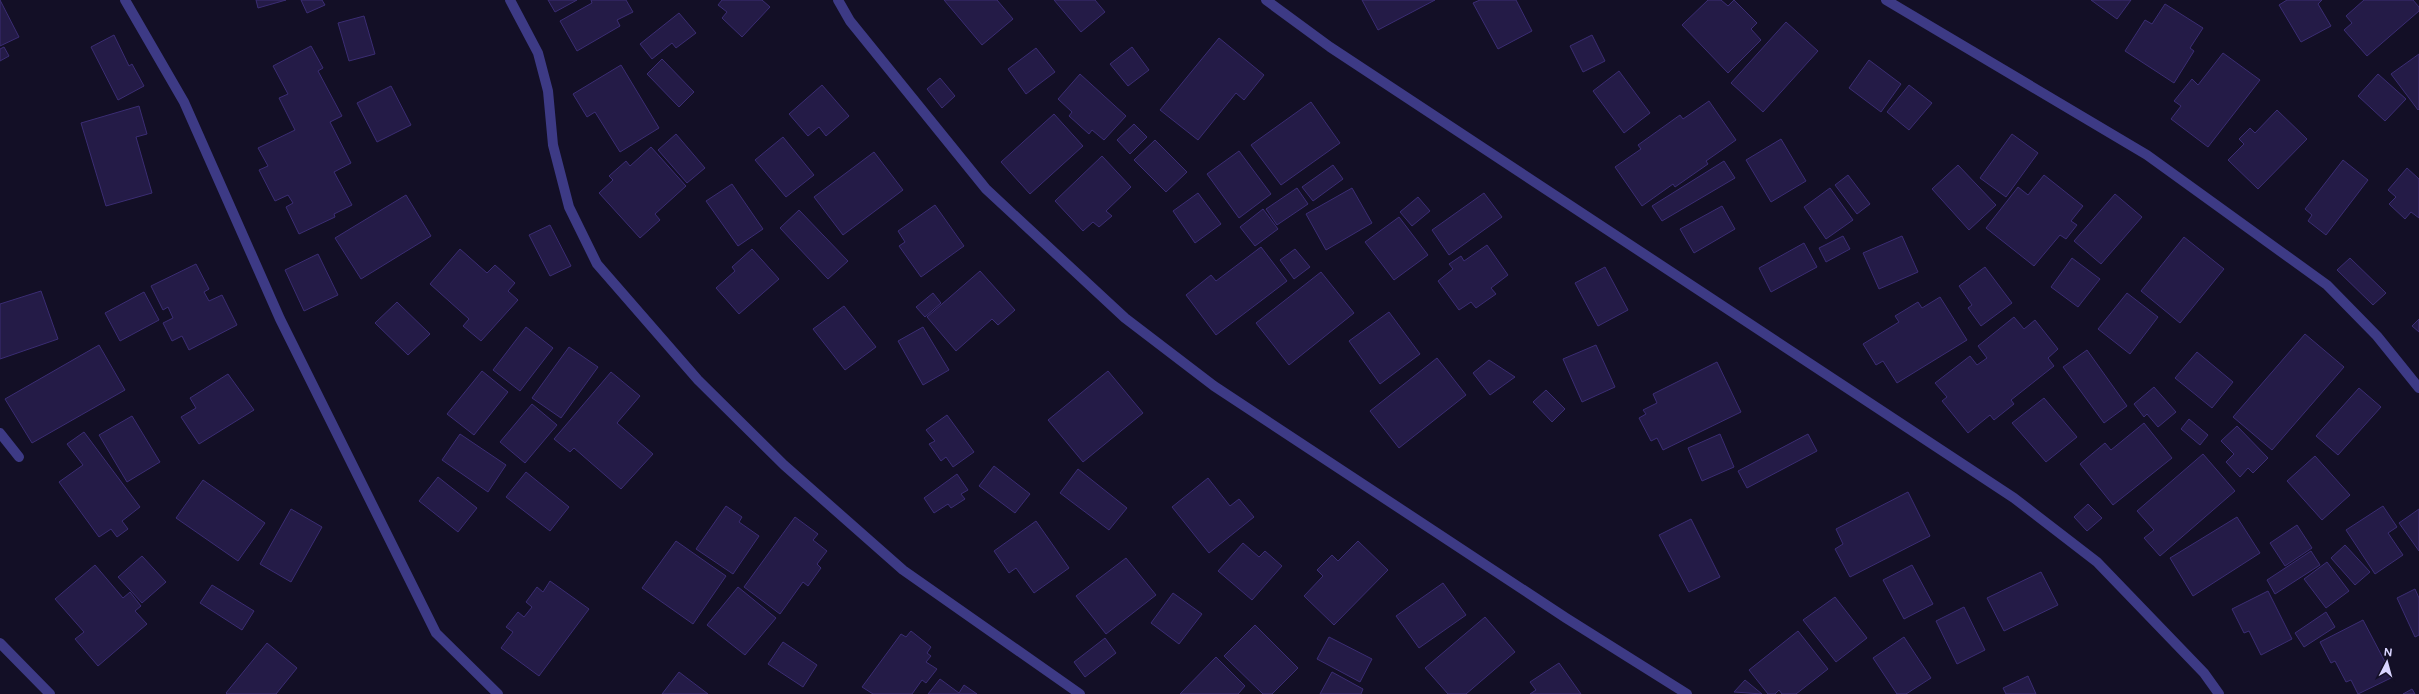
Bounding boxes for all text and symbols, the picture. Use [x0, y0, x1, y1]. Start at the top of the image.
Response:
north arrow [2367, 642, 2407, 682]
text: N [2383, 646, 2393, 659]

